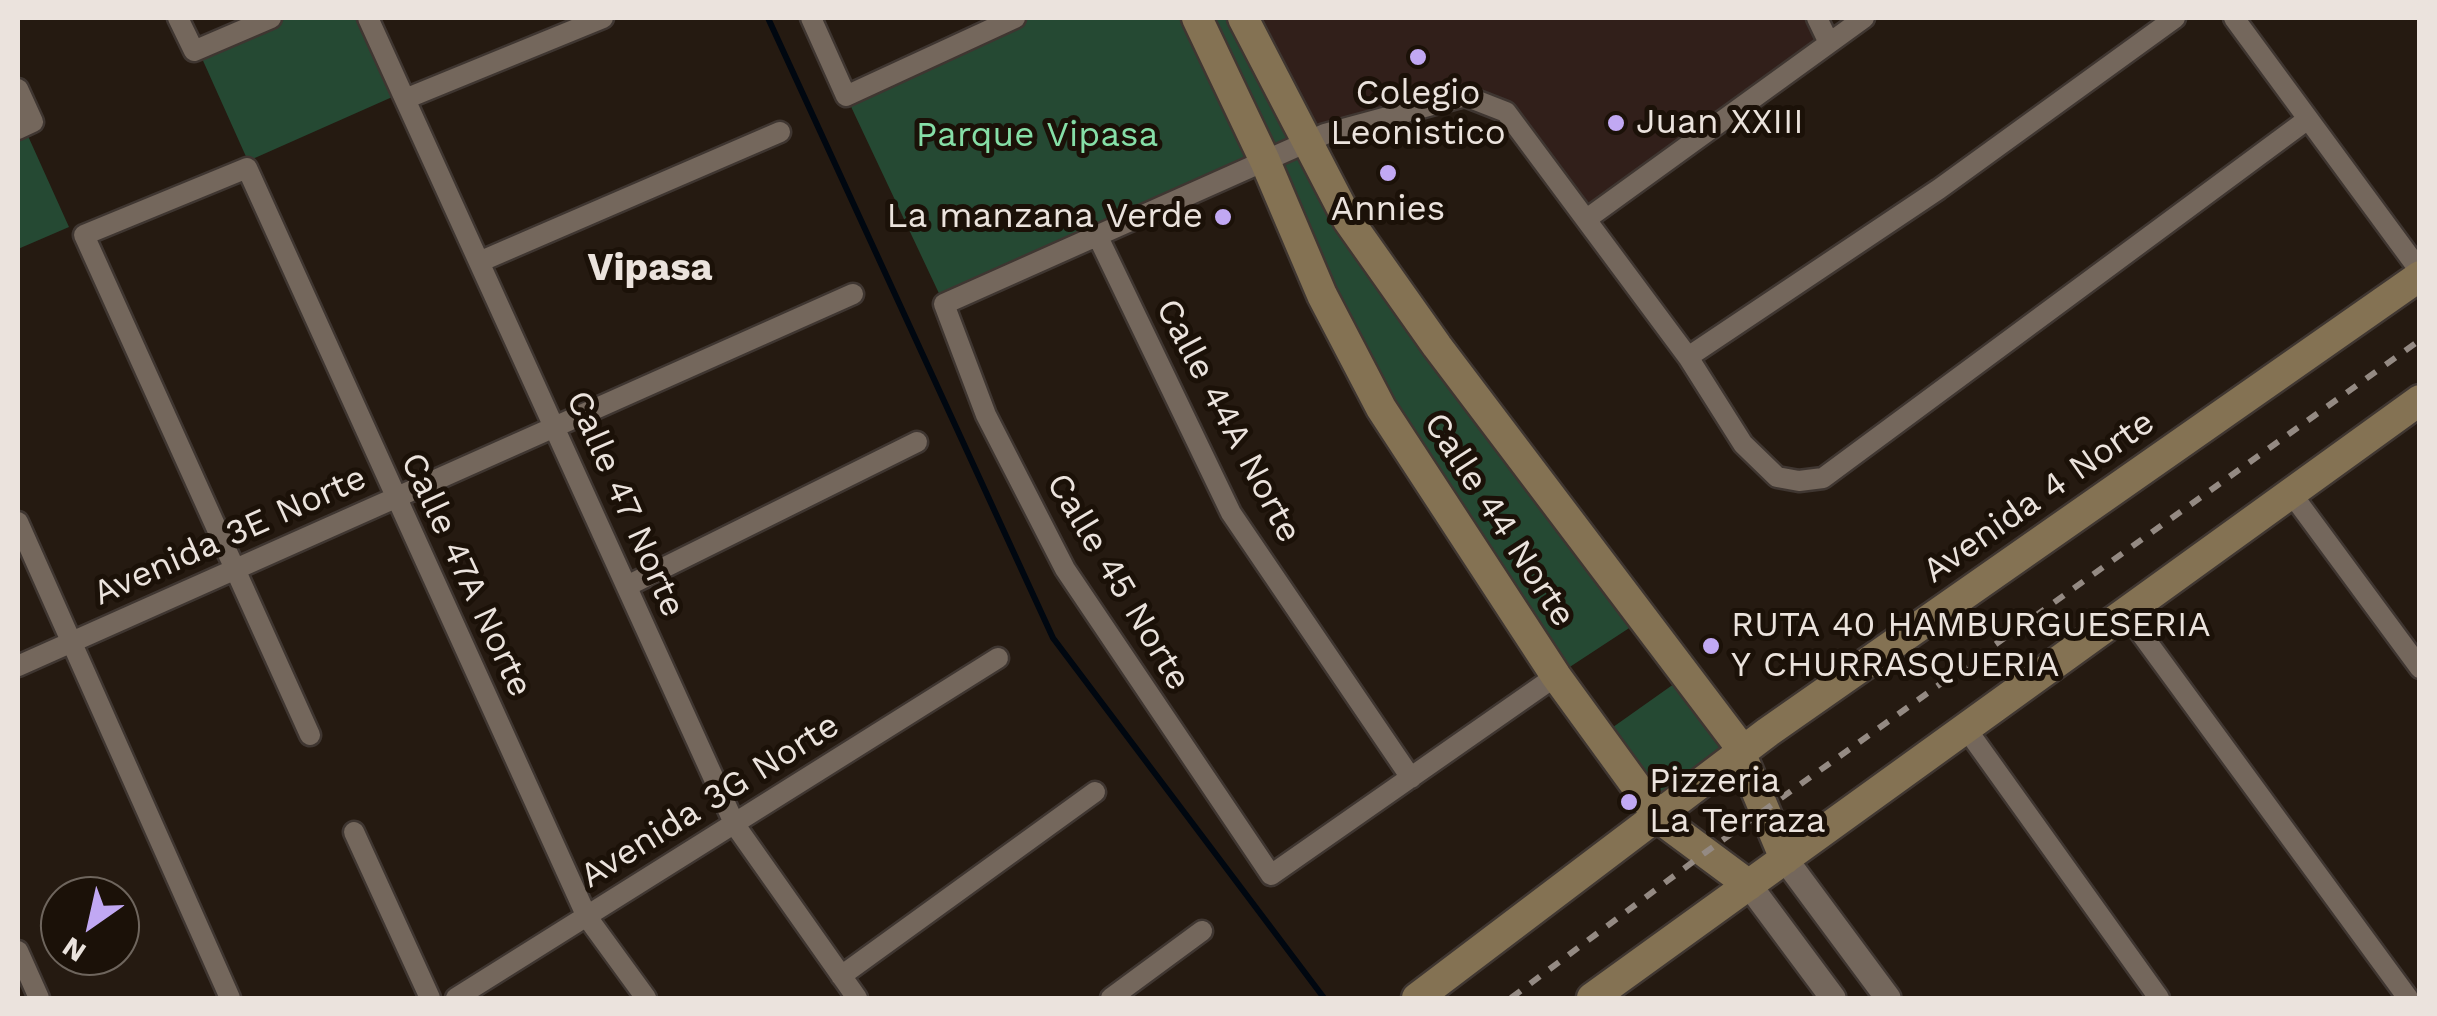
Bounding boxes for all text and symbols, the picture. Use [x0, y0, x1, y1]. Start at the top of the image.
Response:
marker: Colegio Leonistico [1407, 46, 1429, 68]
place label: Colegio Leonistico [1330, 73, 1506, 155]
place label: Juan XXIII [1636, 102, 1804, 144]
marker: Juan XXIII [1605, 112, 1627, 134]
park label: Parque Vipasa [916, 115, 1158, 157]
marker: Annies [1377, 162, 1399, 184]
place label: Annies [1331, 189, 1445, 231]
place label: La manzana Verde [886, 196, 1203, 238]
marker: La manzana Verde [1212, 206, 1234, 228]
district label: Vipasa [588, 246, 712, 292]
street label: Calle 44A Norte [1146, 292, 1310, 550]
street label: Calle 47 Norte [556, 384, 694, 624]
street label: Avenida 4 Norte [1915, 402, 2163, 592]
street label: Calle 44 Norte [1414, 405, 1584, 635]
street label: Calle 47A Norte [391, 446, 541, 704]
street label: Avenida 3E Norte [87, 457, 373, 615]
street label: Calle 45 Norte [1037, 466, 1199, 698]
place label: RUTA 40 HAMBURGUESERIA Y CHURRASQUERIA [1731, 605, 2210, 687]
marker: RUTA 40 HAMBURGUESERIA Y CHURRASQUERIA [1700, 635, 1722, 657]
street label: Avenida 3G Norte [573, 704, 847, 898]
place label: Pizzeria La Terraza [1649, 761, 1826, 843]
marker: Pizzeria La Terraza [1618, 791, 1640, 813]
north arrow [40, 876, 140, 976]
text: N [56, 930, 92, 969]

